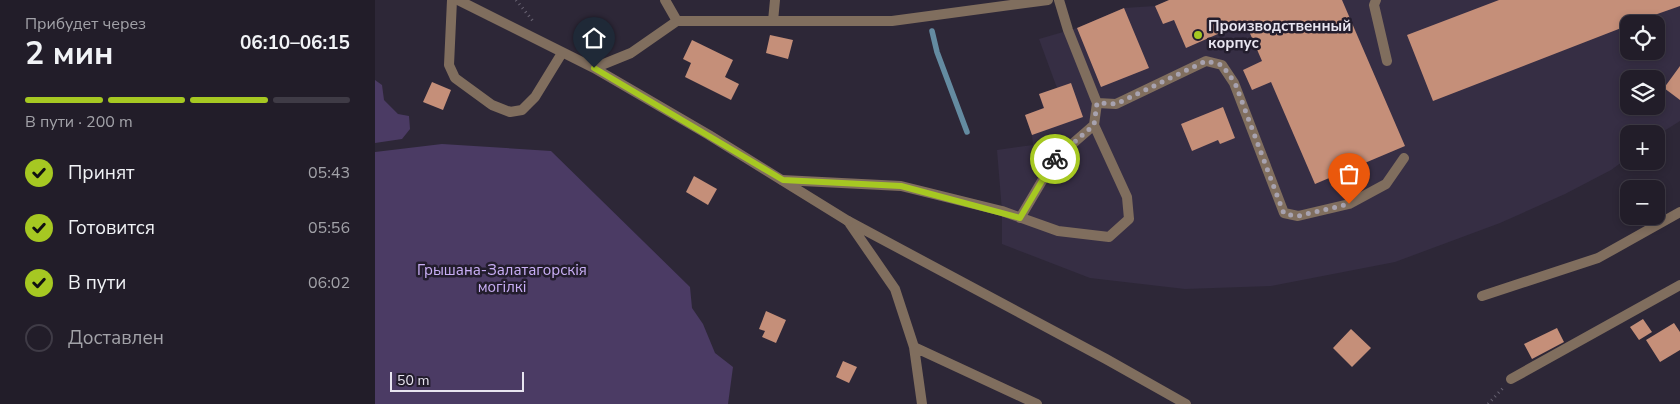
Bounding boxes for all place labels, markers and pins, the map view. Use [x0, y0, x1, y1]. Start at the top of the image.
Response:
place label: Производственный корпус [1208, 16, 1351, 53]
pin [573, 17, 615, 68]
marker: Производственный корпус [1192, 29, 1204, 41]
pin [1328, 153, 1370, 204]

